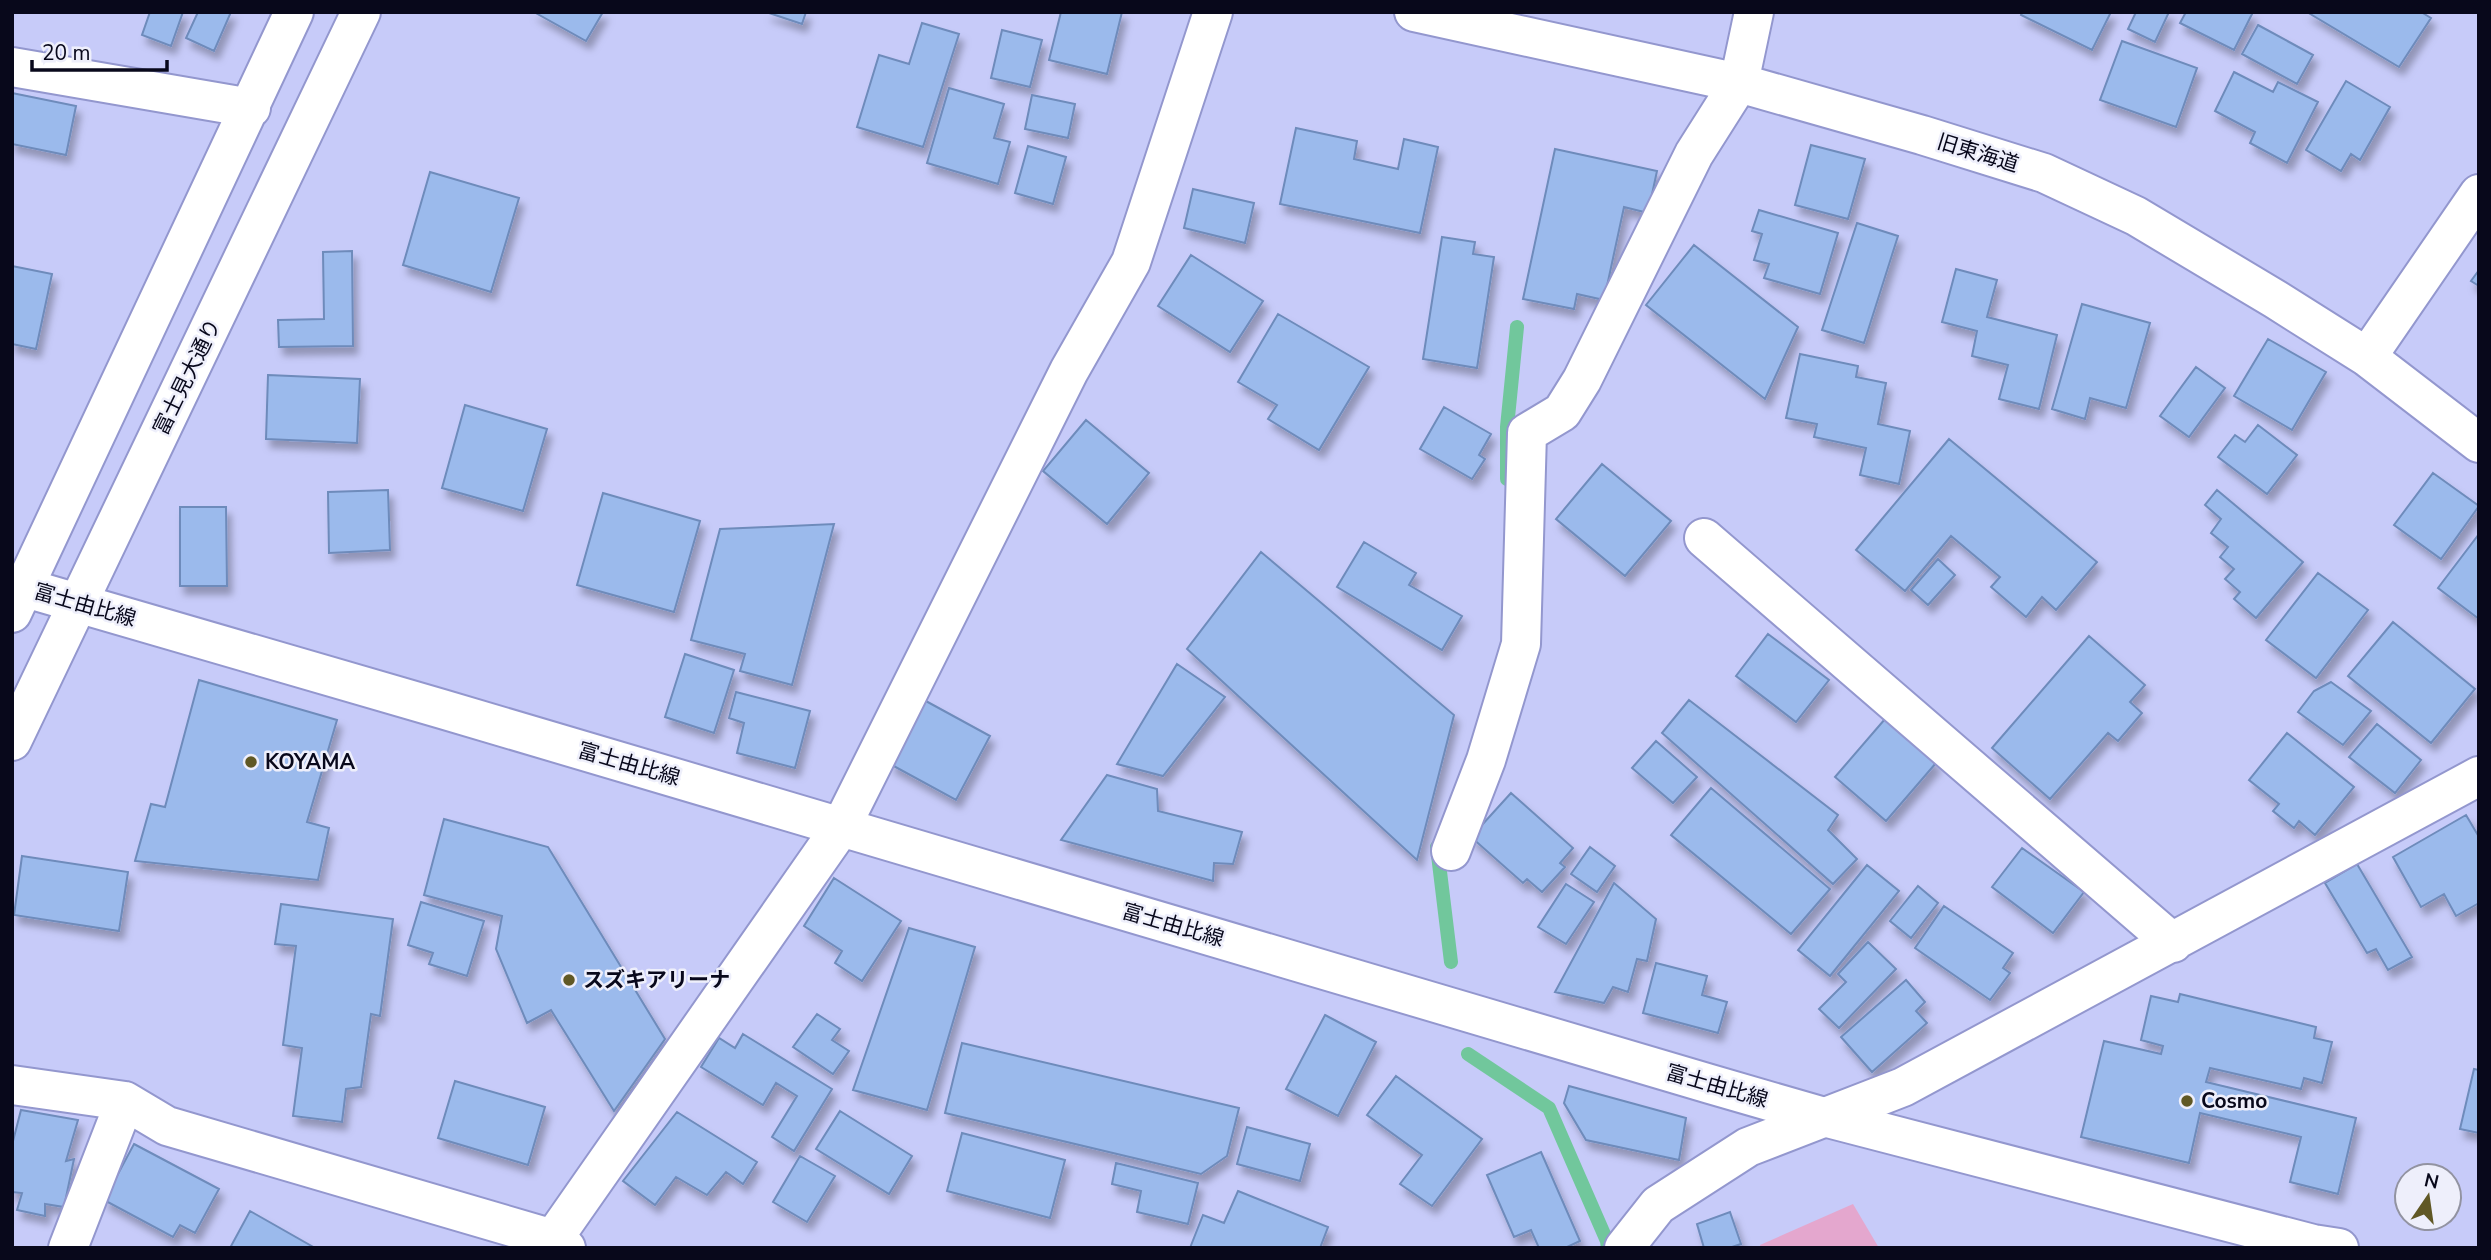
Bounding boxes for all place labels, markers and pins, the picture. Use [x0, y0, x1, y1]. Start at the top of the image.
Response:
place label: KOYAMA [265, 748, 355, 776]
marker: KOYAMA [243, 754, 259, 770]
place label: スズキアリーナ [583, 966, 730, 994]
marker: スズキアリーナ [561, 972, 577, 988]
place label: Cosmo [2201, 1087, 2267, 1115]
marker: Cosmo [2179, 1093, 2195, 1109]

